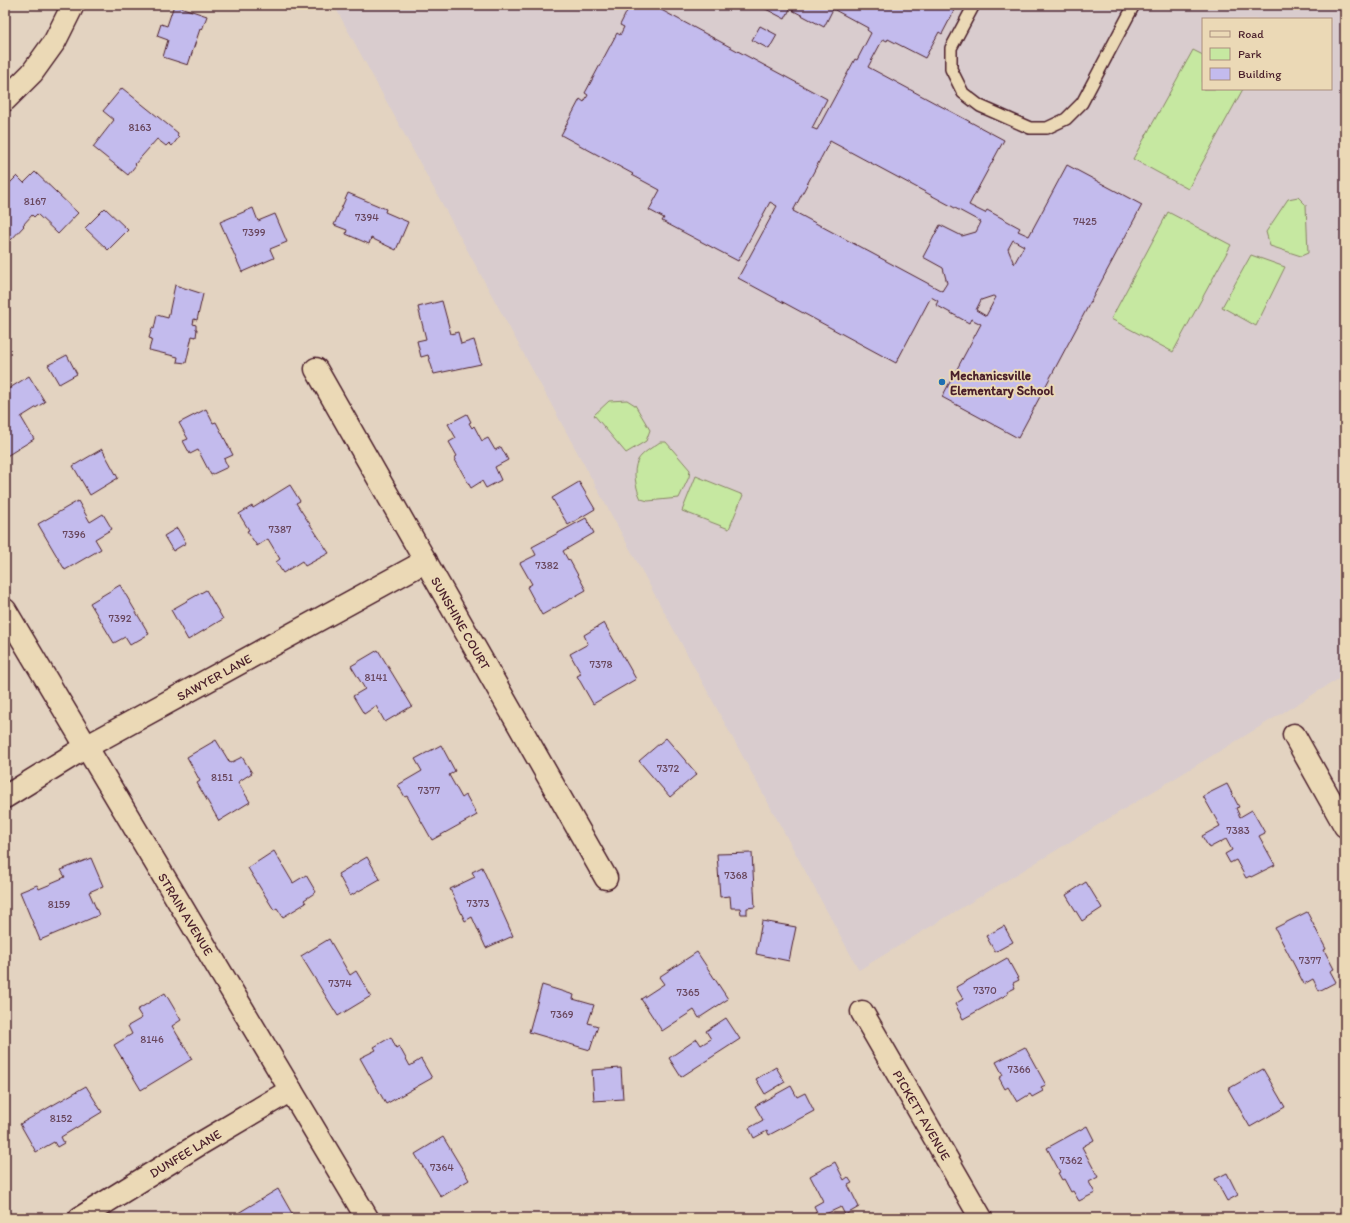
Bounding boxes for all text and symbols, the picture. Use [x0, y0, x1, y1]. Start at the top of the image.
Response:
legend [1202, 18, 1332, 90]
text: Road [1238, 27, 1264, 41]
text: Park [1238, 47, 1262, 61]
text: Building [1238, 67, 1282, 81]
house number: 8163 [129, 121, 151, 134]
house number: 8167 [24, 195, 47, 208]
house number: 7394 [355, 211, 379, 224]
house number: 7425 [1073, 215, 1097, 228]
house number: 7399 [243, 226, 266, 239]
place label: Mechanicsville Elementary School [950, 368, 1054, 399]
marker: Mechanicsville Elementary School [937, 377, 947, 387]
house number: 7387 [269, 523, 292, 536]
house number: 7396 [62, 528, 86, 541]
house number: 7382 [535, 559, 559, 572]
street label: SUNSHINE COURT [428, 574, 494, 673]
house number: 7392 [109, 612, 132, 625]
street label: SAWYER LANE [174, 651, 254, 704]
house number: 7378 [590, 658, 612, 671]
house number: 8141 [365, 671, 387, 684]
house number: 7372 [657, 762, 680, 775]
house number: 8151 [211, 771, 233, 784]
house number: 7377 [418, 784, 441, 797]
house number: 7383 [1226, 824, 1250, 837]
house number: 7368 [724, 869, 748, 882]
street label: STRAIN AVENUE [155, 870, 216, 958]
house number: 7373 [467, 897, 489, 910]
house number: 8159 [48, 898, 71, 911]
house number: 7377 [1299, 954, 1322, 967]
house number: 7374 [328, 977, 352, 990]
house number: 7370 [973, 984, 997, 997]
house number: 7365 [676, 986, 700, 999]
house number: 7369 [550, 1008, 574, 1021]
house number: 8146 [140, 1033, 164, 1046]
house number: 7366 [1007, 1063, 1031, 1076]
street label: PICKETT AVENUE [890, 1068, 953, 1163]
house number: 8152 [50, 1112, 73, 1125]
street label: DUNFEE LANE [147, 1126, 224, 1181]
house number: 7362 [1059, 1154, 1083, 1167]
house number: 7364 [430, 1161, 454, 1174]

